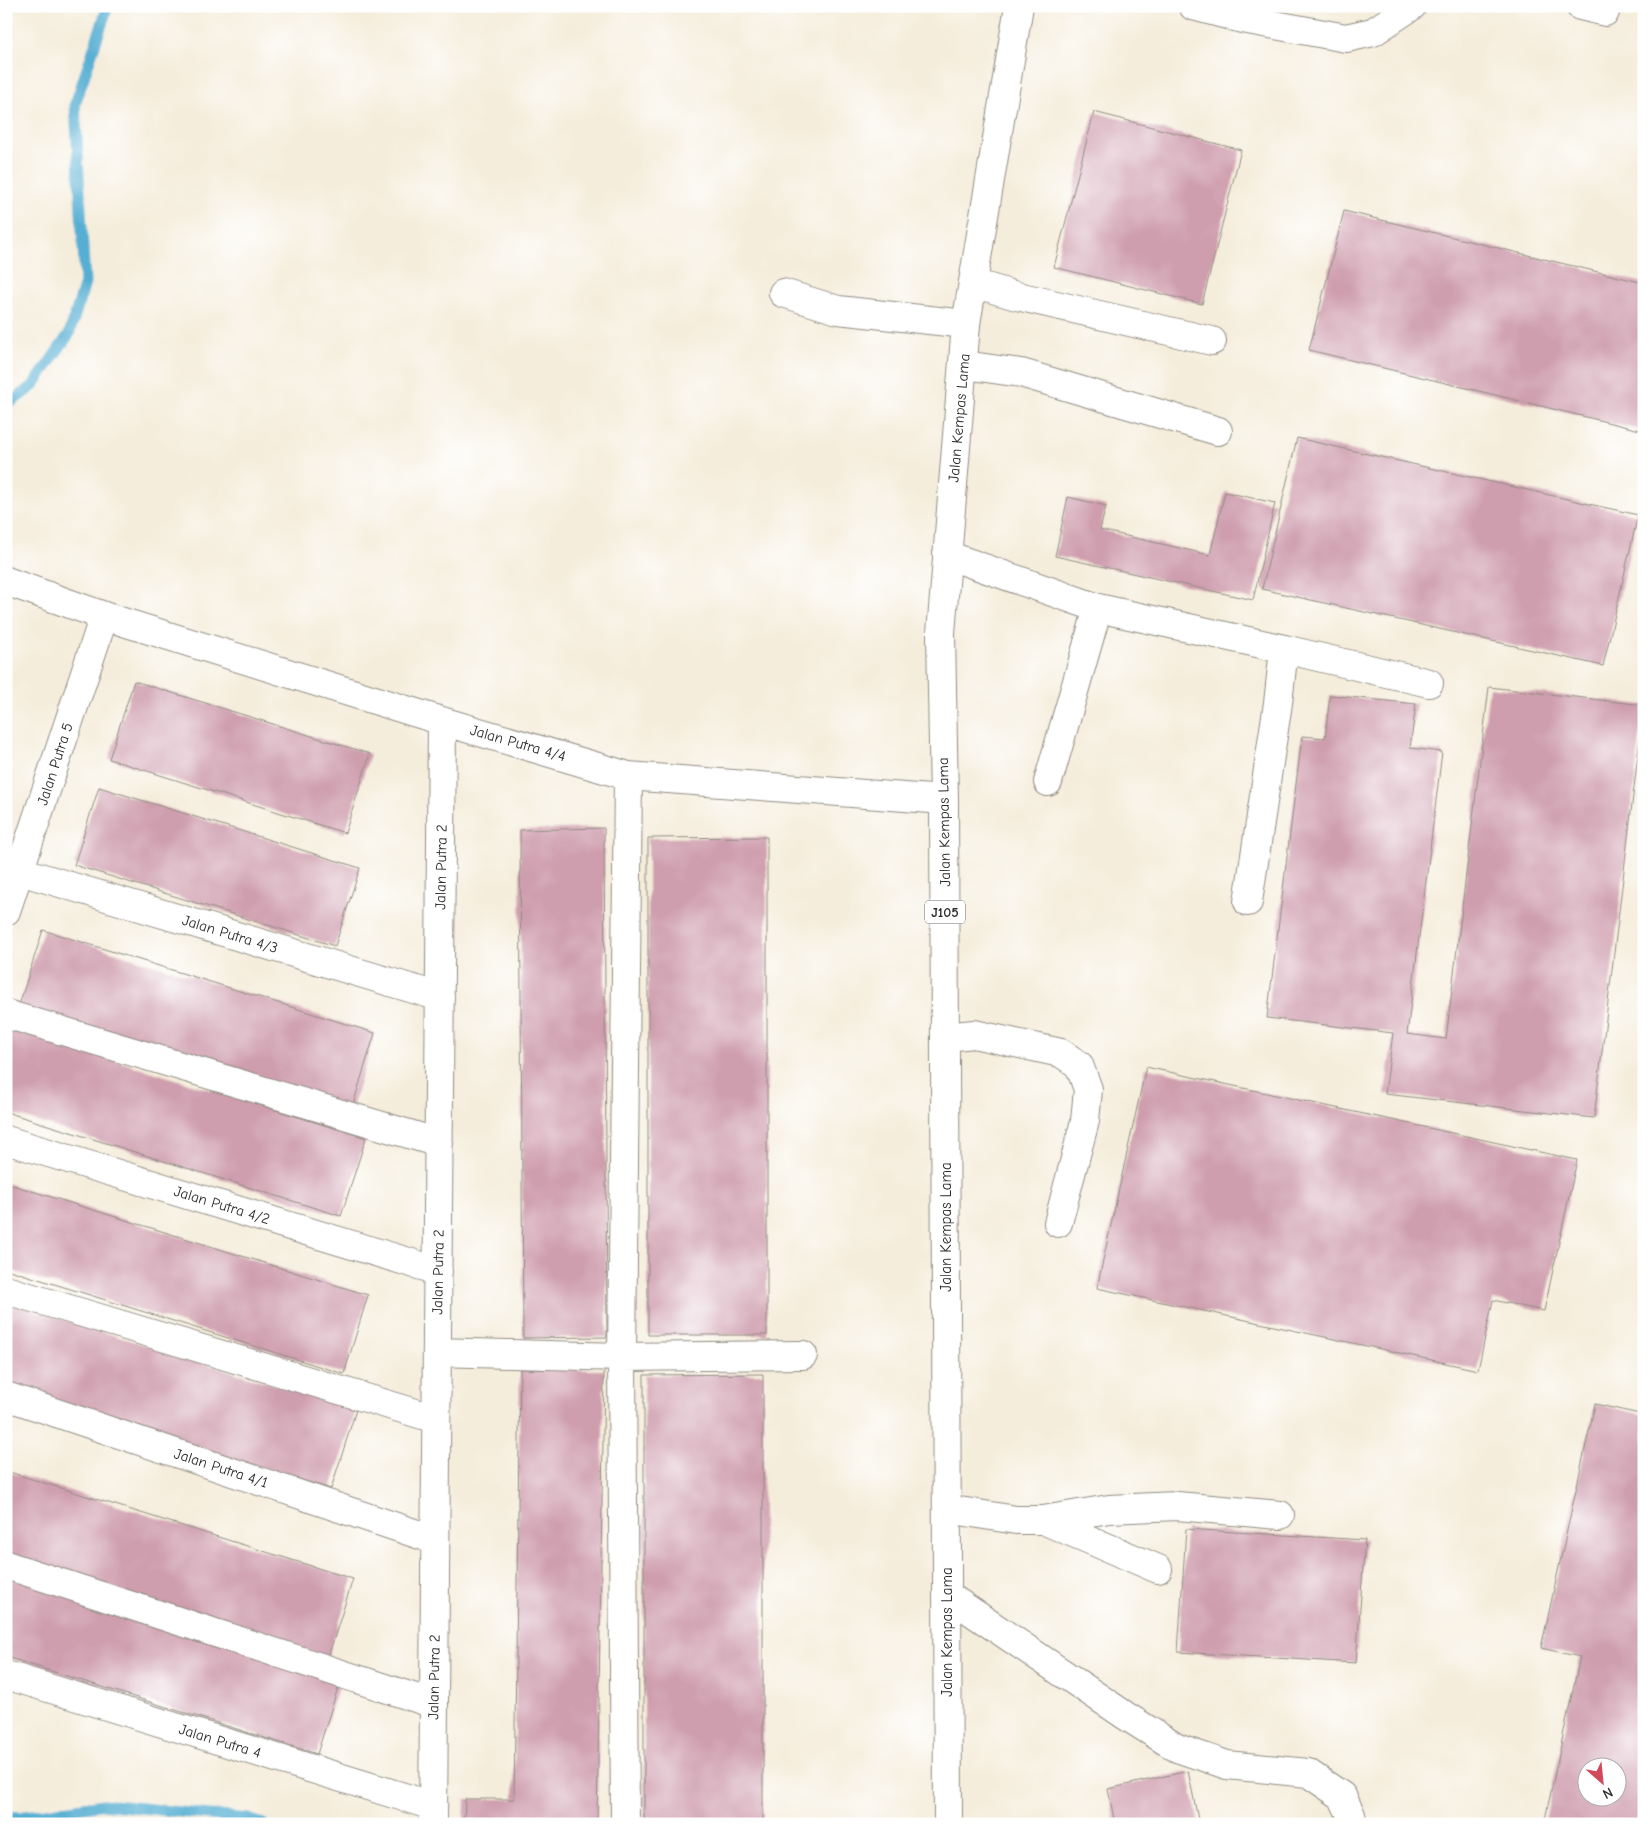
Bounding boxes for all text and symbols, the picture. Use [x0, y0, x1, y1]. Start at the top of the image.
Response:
street label: Jalan Kempas Lama [944, 353, 974, 483]
street label: Jalan Putra 5 [33, 720, 77, 808]
street label: Jalan Putra 4/4 [468, 721, 568, 765]
street label: Jalan Kempas Lama [934, 757, 954, 887]
street label: Jalan Putra 2 [431, 824, 451, 910]
road number: J105 [925, 900, 965, 924]
street label: Jalan Putra 4/3 [180, 911, 280, 957]
street label: Jalan Kempas Lama [937, 1162, 955, 1292]
street label: Jalan Putra 4/2 [172, 1182, 272, 1228]
street label: Jalan Putra 2 [428, 1229, 448, 1315]
street label: Jalan Putra 4/1 [172, 1444, 270, 1492]
street label: Jalan Kempas Lama [938, 1567, 956, 1697]
street label: Jalan Putra 2 [424, 1634, 444, 1720]
street label: Jalan Putra 4 [177, 1720, 263, 1762]
north arrow [1578, 1758, 1628, 1808]
text: N [1600, 1783, 1616, 1803]

